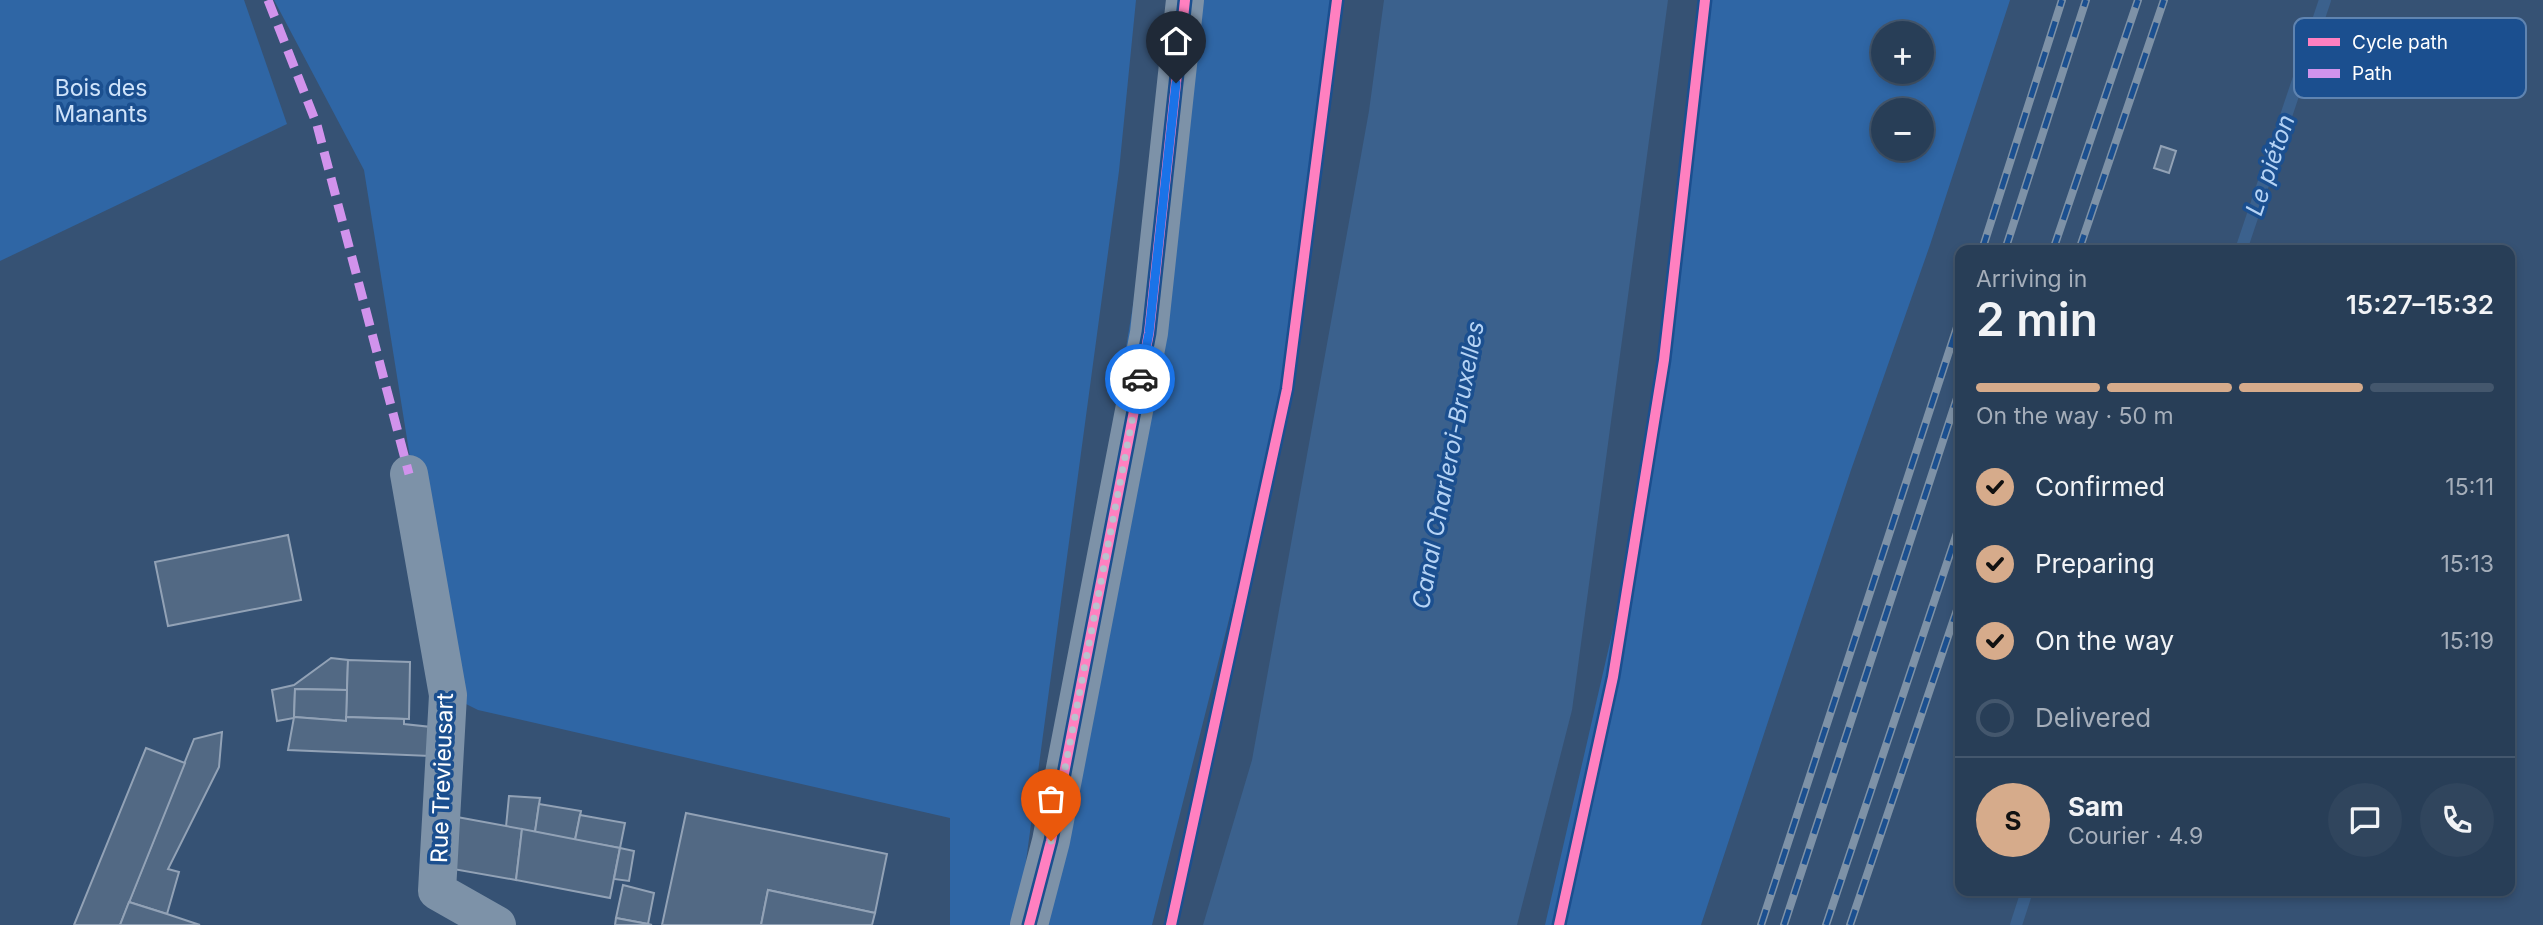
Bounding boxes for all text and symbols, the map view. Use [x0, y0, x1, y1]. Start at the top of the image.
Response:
pin [1146, 11, 1206, 83]
legend [2294, 18, 2526, 98]
map controls [1871, 21, 1934, 161]
button: + [1871, 21, 1934, 84]
icon: home [1157, 22, 1195, 60]
text: Cycle path [2352, 31, 2448, 54]
text: Path [2352, 62, 2392, 85]
park label: Bois des Manants [54, 74, 148, 128]
button: − [1871, 98, 1934, 161]
water label: Le piéton [2239, 111, 2301, 219]
text: Arriving in [1976, 265, 2087, 293]
text: 15:27–15:32 [2346, 289, 2494, 320]
text: 2 min [1976, 291, 2098, 347]
water label: Canal Charleroi-Bruxelles [1406, 319, 1490, 611]
courier [1105, 344, 1175, 414]
icon: car [1121, 360, 1159, 398]
text: On the way · 50 m [1976, 402, 2174, 430]
icon: check [1976, 468, 2014, 506]
text: Confirmed [2035, 471, 2165, 502]
text: 15:11 [2445, 473, 2494, 501]
icon: check [1976, 545, 2014, 583]
text: Preparing [2035, 548, 2155, 579]
text: 15:13 [2440, 550, 2494, 578]
icon: check [1976, 622, 2014, 660]
text: On the way [2035, 625, 2174, 656]
text: 15:19 [2440, 627, 2494, 655]
street label: Rue Trevieusart [425, 692, 459, 864]
text: Delivered [2035, 702, 2151, 733]
pin [1021, 769, 1081, 841]
icon: bag [1032, 780, 1070, 818]
button: chat [2328, 783, 2402, 857]
button: phone [2420, 783, 2494, 857]
text: Sam [2068, 791, 2124, 822]
text: S [2004, 805, 2022, 836]
text: Courier · 4.9 [2068, 822, 2203, 850]

